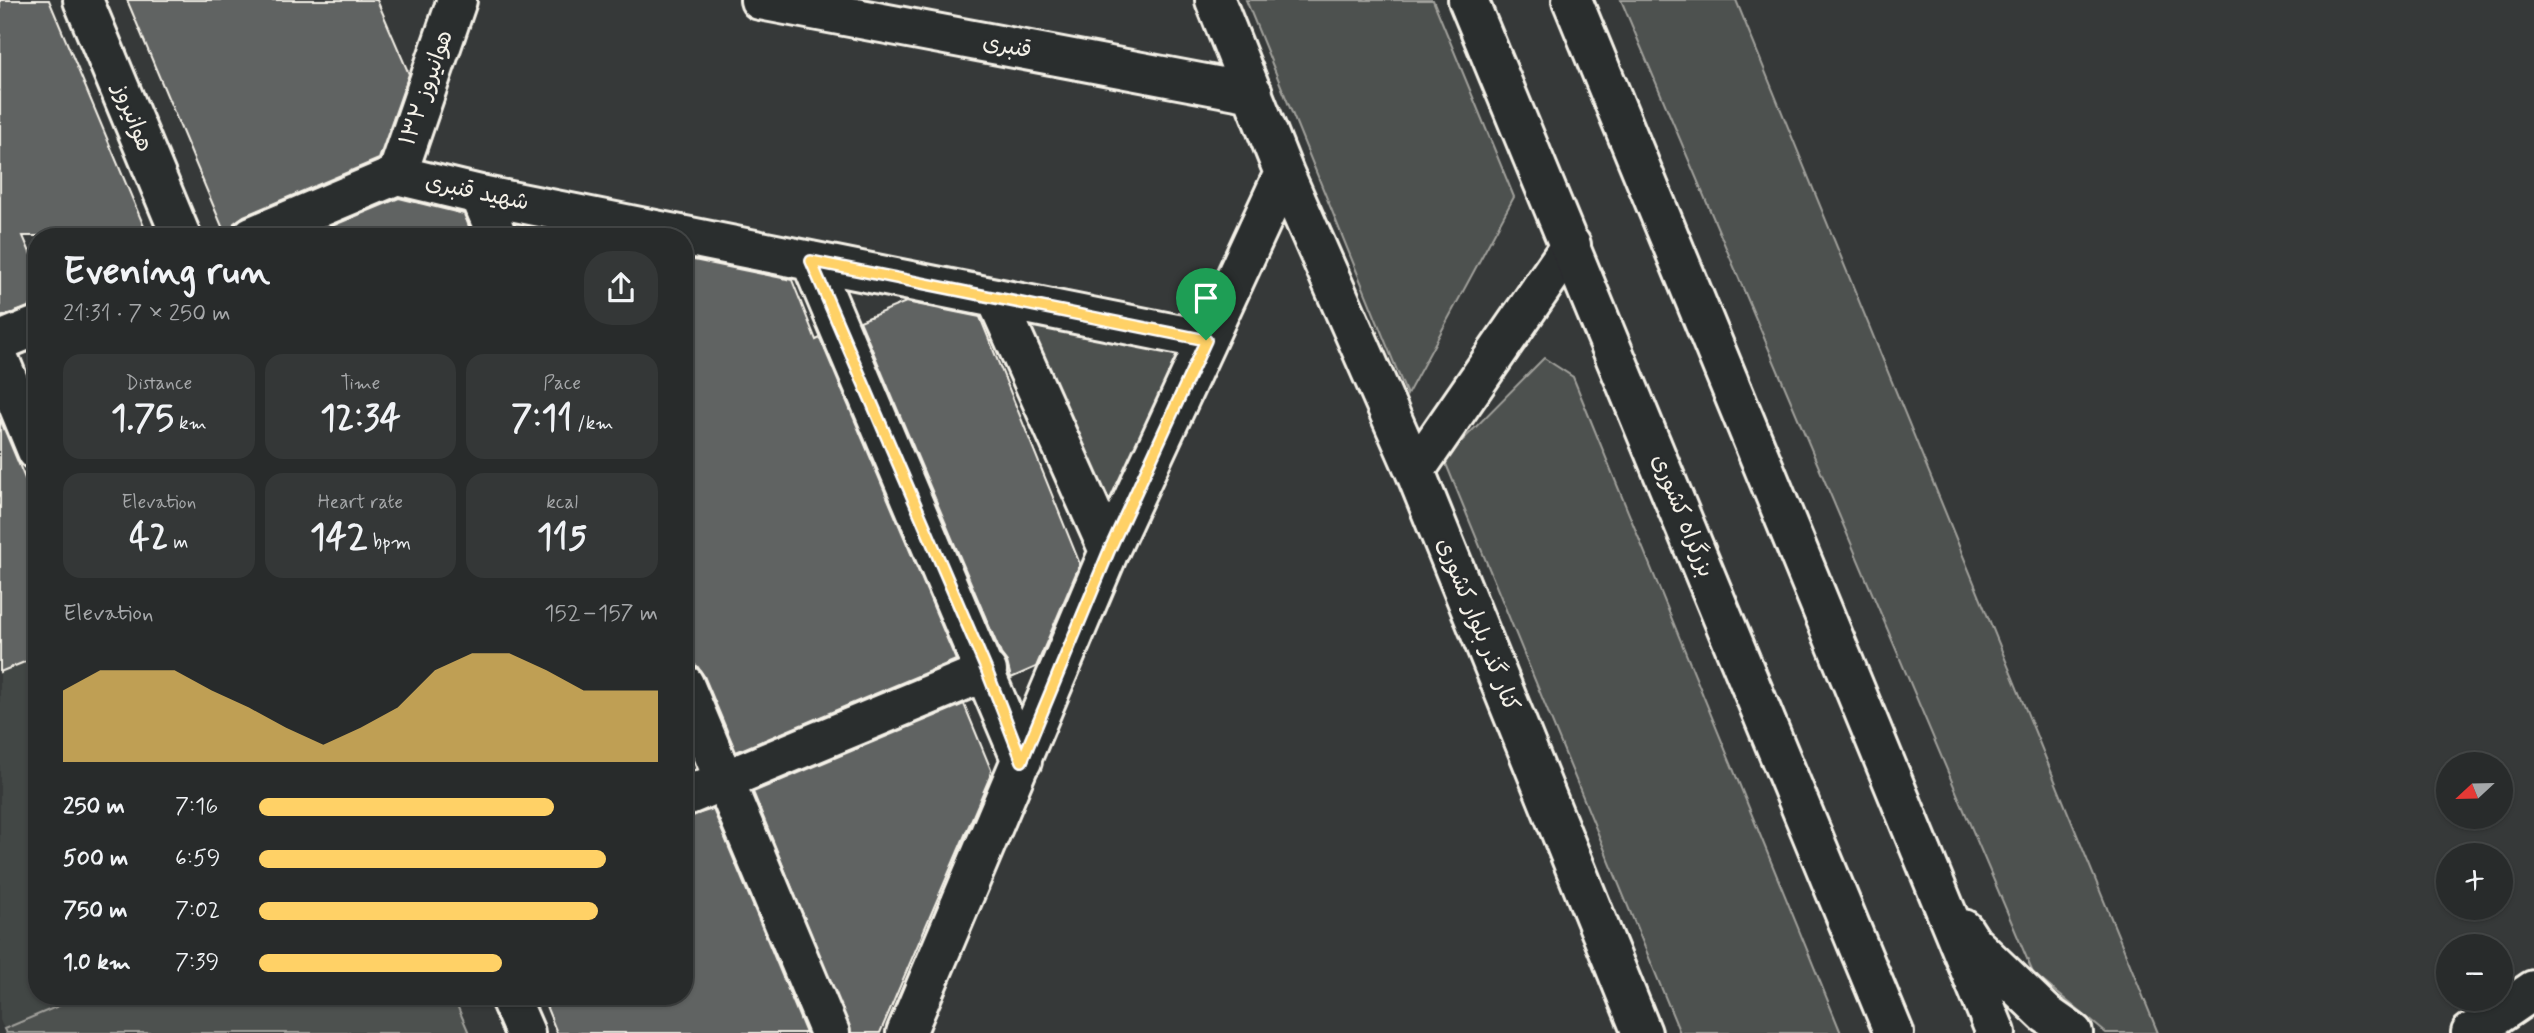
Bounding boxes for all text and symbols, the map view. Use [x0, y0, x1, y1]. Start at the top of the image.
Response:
street label: هوانیروز ۱۳۲ [393, 26, 461, 150]
street label: قنبری [980, 28, 1034, 66]
street label: هوانیروز [104, 77, 159, 157]
street label: شهید قنبری [422, 167, 532, 219]
text: Evening run [63, 248, 270, 297]
button: share [584, 251, 658, 325]
pin [1176, 268, 1236, 340]
icon: arrive [1187, 279, 1225, 317]
text: 21:31 · 7 × 250 m [63, 299, 231, 329]
text: Distance [125, 371, 192, 396]
text: Time [341, 371, 380, 396]
text: Pace [543, 371, 581, 396]
text: 1.75 [111, 396, 174, 442]
text: 12:34 [320, 396, 401, 442]
text: 7:11 [511, 396, 572, 442]
text: km [174, 411, 207, 436]
text: /km [572, 411, 613, 436]
street label: بزرگراه کشوری [1644, 450, 1720, 582]
text: Elevation [121, 490, 196, 515]
text: Heart rate [318, 490, 403, 515]
text: kcal [546, 490, 578, 515]
text: 42 [129, 515, 168, 561]
text: 142 [310, 515, 368, 561]
text: 115 [537, 515, 587, 561]
text: m [168, 530, 188, 555]
text: bpm [368, 530, 411, 555]
street label: کنار گذر بلوار کشوری [1428, 534, 1526, 716]
text: Elevation [63, 599, 154, 629]
text: 152–157 m [544, 599, 658, 629]
north arrow [2436, 752, 2513, 830]
map controls [2436, 752, 2513, 1011]
text: 250 m [63, 792, 125, 822]
text: 7:16 [175, 792, 218, 822]
button: + [2436, 843, 2513, 920]
text: 500 m [63, 844, 128, 874]
text: 6:59 [175, 844, 220, 874]
text: 750 m [63, 896, 128, 926]
text: 7:02 [175, 896, 220, 926]
button: − [2436, 934, 2513, 1011]
text: 1.0 km [63, 948, 131, 978]
text: 7:39 [175, 948, 219, 978]

